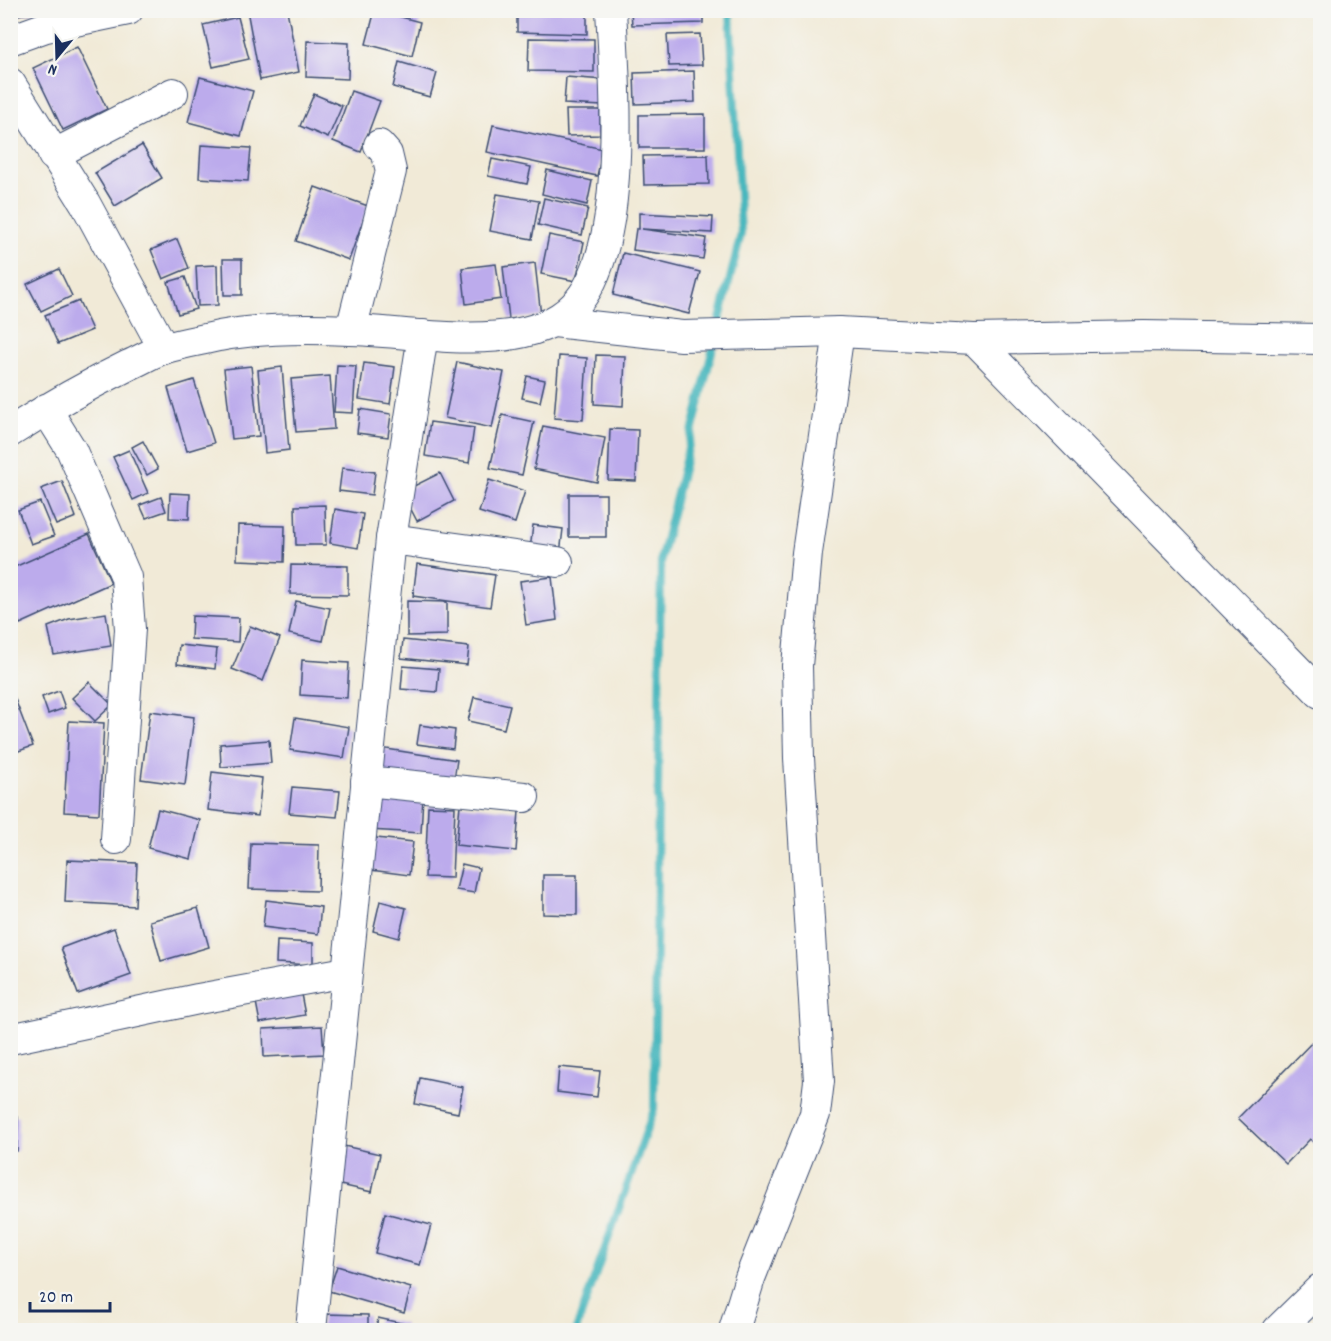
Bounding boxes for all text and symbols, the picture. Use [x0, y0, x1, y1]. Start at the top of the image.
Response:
north arrow [27, 27, 87, 87]
text: N [45, 57, 60, 81]
scale bar [30, 1275, 110, 1313]
text: 20 m [39, 1286, 73, 1311]

